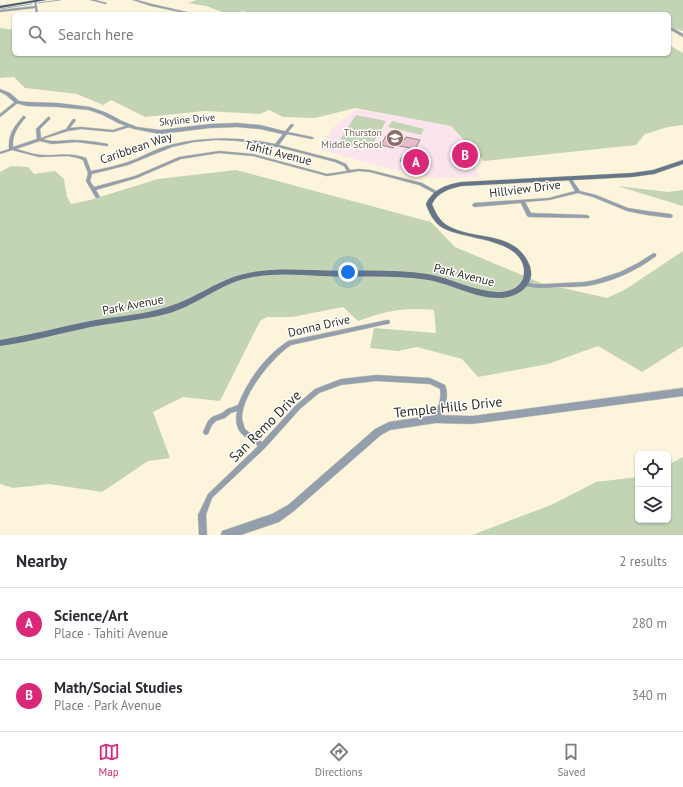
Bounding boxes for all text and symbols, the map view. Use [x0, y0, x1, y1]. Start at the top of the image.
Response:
search box [12, 12, 671, 56]
icon: search [26, 23, 48, 45]
text: Search here [58, 25, 134, 44]
street label: Skyline Drive [159, 111, 215, 128]
place label: Thurston Middle School [321, 126, 382, 151]
street label: Caribbean Way [98, 128, 174, 167]
school or university icon: Thurston Middle School [385, 128, 405, 148]
street label: Tahiti Avenue [243, 137, 313, 168]
pin: B [452, 140, 478, 170]
pin: A [403, 147, 429, 177]
street label: Hillview Drive [488, 177, 562, 200]
street label: Park Avenue [432, 260, 496, 289]
your location [338, 262, 358, 282]
street label: Park Avenue [101, 291, 165, 318]
street label: Donna Drive [286, 311, 351, 340]
street label: San Remo Drive [225, 386, 305, 466]
street label: Temple Hills Drive [393, 392, 503, 422]
map controls [635, 451, 671, 523]
button: locate [635, 451, 671, 487]
button: layers [635, 487, 671, 523]
text: Nearby [16, 550, 67, 572]
text: 2 results [619, 553, 667, 570]
text: Science/Art [54, 606, 128, 625]
text: A [25, 615, 33, 632]
text: 280 m [632, 615, 667, 632]
text: Place · Tahiti Avenue [54, 625, 168, 642]
text: Math/Social Studies [54, 678, 182, 697]
text: B [25, 687, 33, 704]
text: 340 m [632, 687, 667, 704]
text: Place · Park Avenue [54, 697, 161, 714]
tab: Map [98, 741, 120, 779]
tab: Directions [315, 741, 362, 779]
tab: Saved [557, 741, 585, 779]

